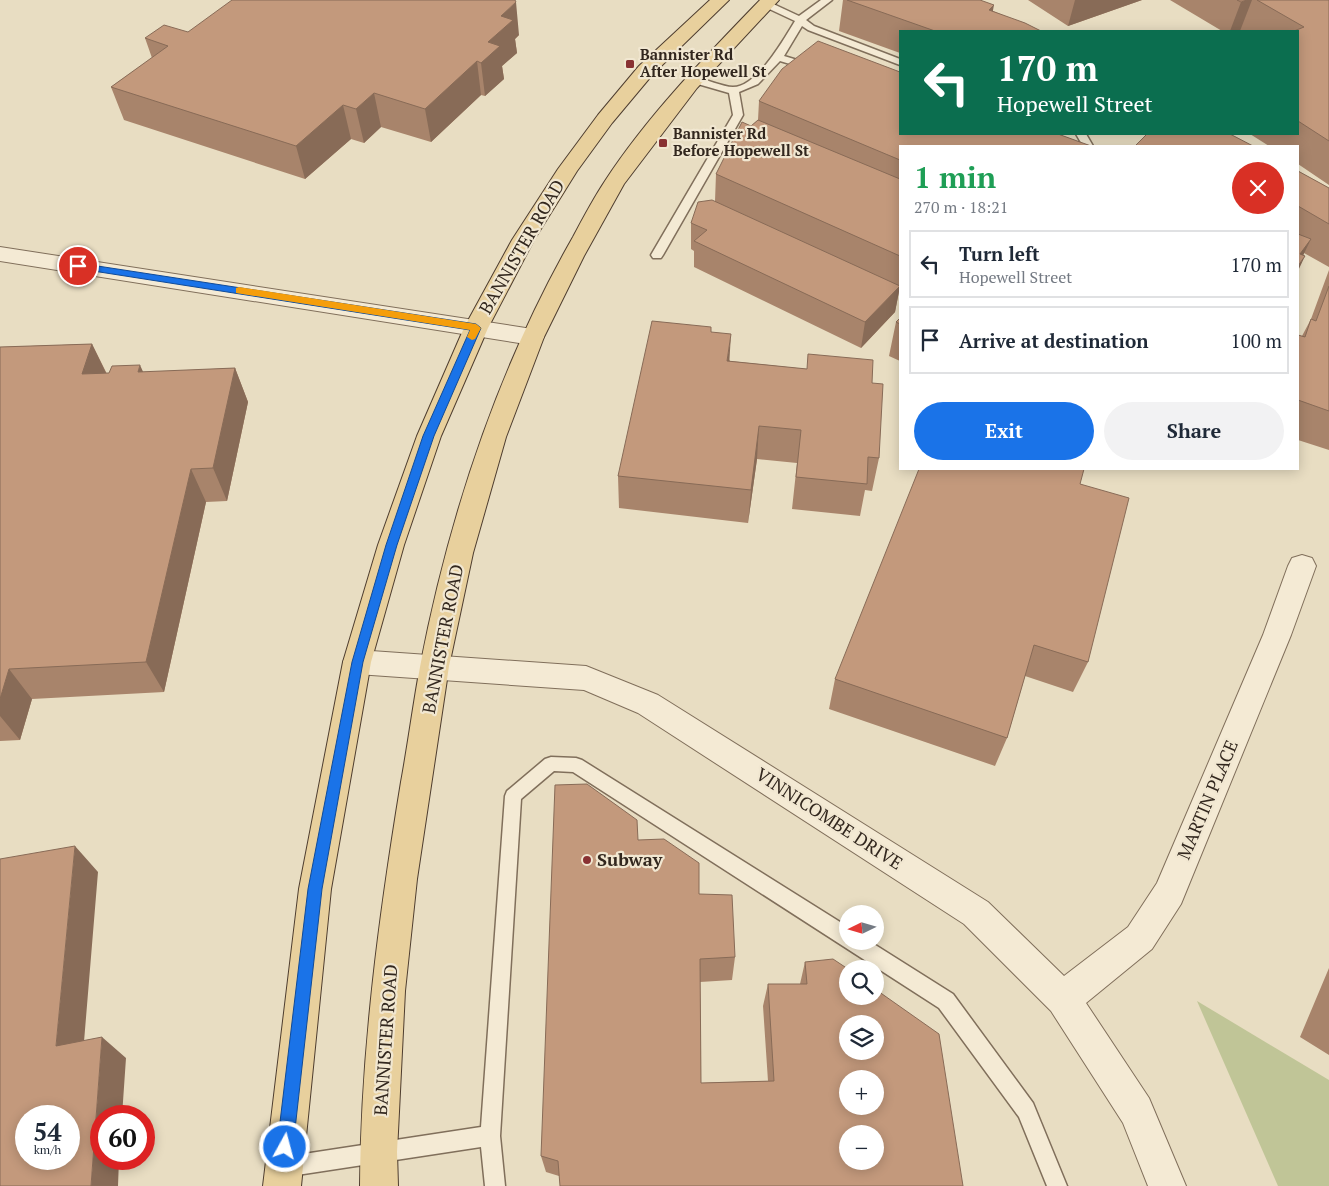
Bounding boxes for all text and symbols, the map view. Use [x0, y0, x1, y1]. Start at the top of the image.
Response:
place label: Bannister Rd After Hopewell St [640, 44, 766, 81]
text: 170 m [997, 45, 1098, 91]
icon: left [914, 50, 979, 115]
marker: Bannister Rd After Hopewell St [624, 58, 636, 70]
text: Hopewell Street [997, 89, 1153, 118]
place label: Bannister Rd Before Hopewell St [673, 123, 809, 160]
marker: Bannister Rd Before Hopewell St [657, 137, 669, 149]
text: 1 min [914, 157, 996, 197]
button: close [1232, 162, 1284, 214]
street label: BANNISTER ROAD [473, 175, 569, 318]
text: 270 m · 18:21 [914, 196, 1008, 218]
text: Turn left [959, 241, 1040, 266]
pin [57, 245, 99, 287]
icon: left [916, 250, 944, 278]
icon: arrive [64, 252, 92, 280]
text: 170 m [1231, 252, 1282, 277]
text: Hopewell Street [959, 266, 1072, 288]
icon: arrive [916, 326, 944, 354]
text: Arrive at destination [959, 328, 1148, 353]
text: 100 m [1231, 328, 1282, 353]
button: Exit [914, 402, 1094, 460]
button: Share [1104, 402, 1284, 460]
street label: BANNISTER ROAD [416, 562, 468, 715]
street label: MARTIN PLACE [1171, 736, 1243, 863]
street label: VINNICOMBE DRIVE [751, 762, 908, 875]
place label: Subway [597, 847, 663, 871]
marker: Subway [581, 854, 593, 866]
north arrow [839, 905, 884, 950]
map controls [839, 905, 884, 1170]
button: search [839, 960, 884, 1005]
street label: BANNISTER ROAD [368, 964, 402, 1116]
button: layers [839, 1015, 884, 1060]
button: + [839, 1070, 884, 1115]
speed limit sign: 60 [90, 1105, 155, 1170]
text: 54 [33, 1115, 62, 1148]
position arrow [258, 1120, 310, 1172]
button: − [839, 1125, 884, 1170]
text: km/h [34, 1142, 61, 1157]

